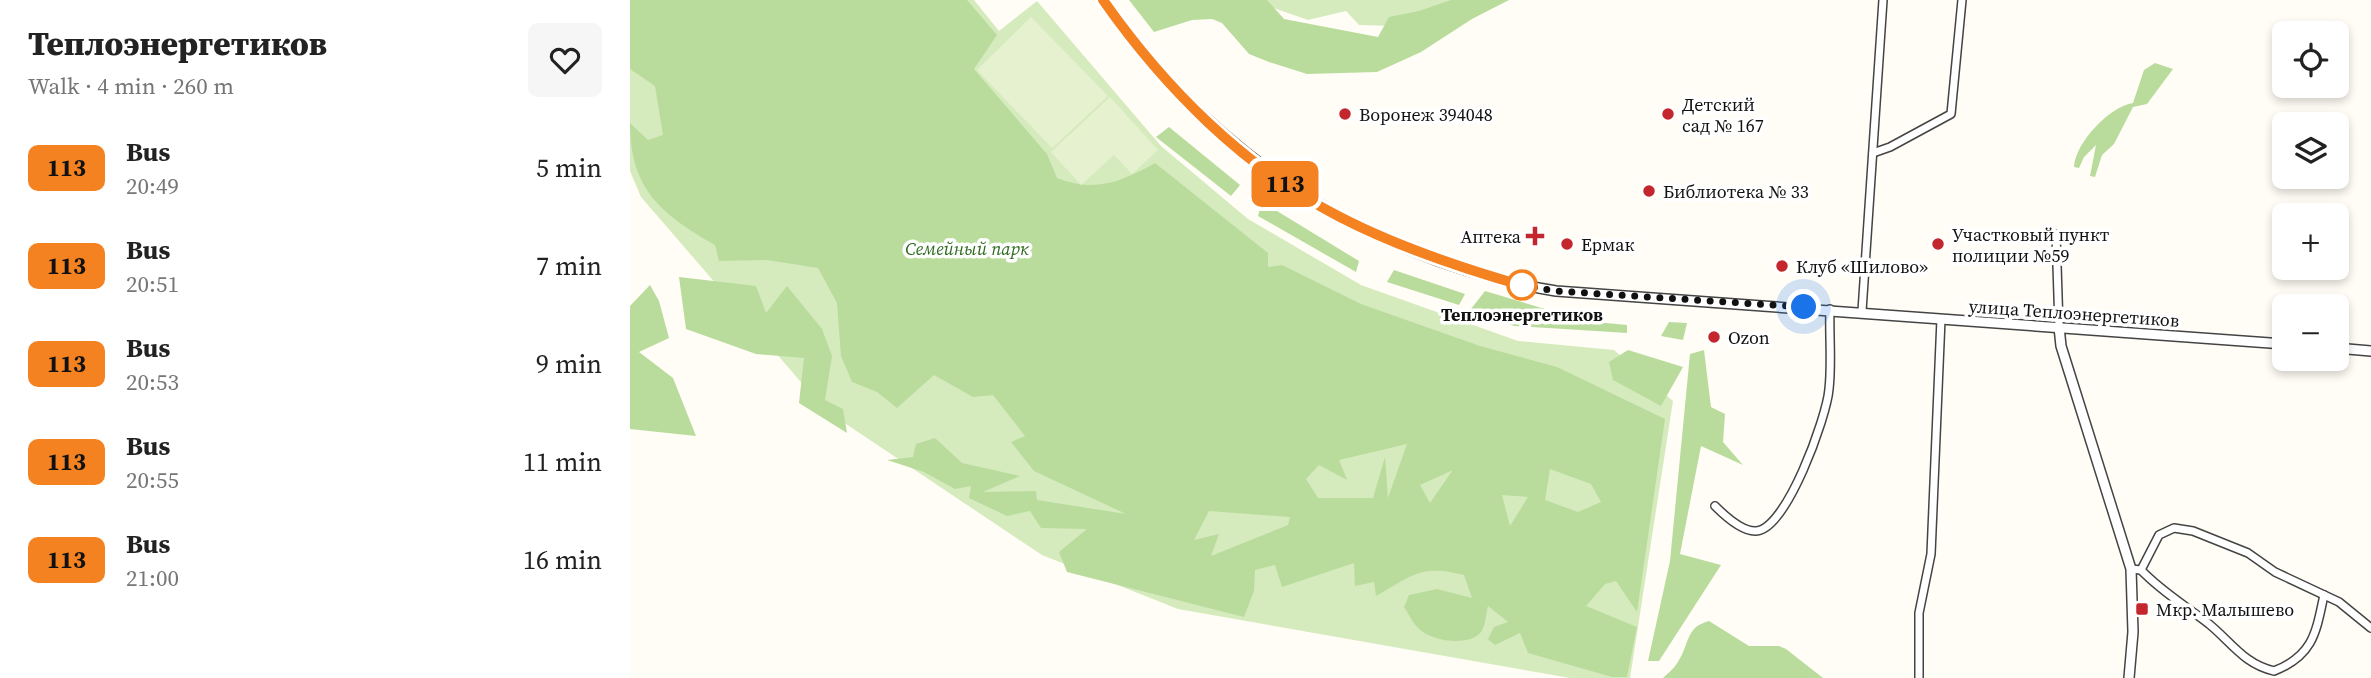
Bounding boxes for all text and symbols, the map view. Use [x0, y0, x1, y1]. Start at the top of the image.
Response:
text: Теплоэнергетиков [28, 21, 327, 66]
map controls [2272, 21, 2349, 371]
button: locate [2272, 21, 2349, 98]
button: heart [528, 23, 602, 97]
text: Walk · 4 min · 260 m [28, 70, 234, 102]
place label: Детский сад № 167 [1682, 92, 1764, 138]
place label: Воронеж 394048 [1359, 102, 1493, 127]
marker: Воронеж 394048 [1337, 106, 1353, 122]
marker: Детский сад № 167 [1660, 106, 1676, 122]
button: layers [2272, 112, 2349, 189]
text: Bus [126, 134, 170, 170]
text: 5 min [536, 150, 602, 186]
text: 113 [47, 151, 86, 184]
line badge: 113 [1245, 161, 1325, 207]
text: 113 [1265, 167, 1305, 200]
text: 20:49 [126, 170, 179, 202]
place label: Библиотека № 33 [1663, 179, 1809, 204]
marker: Библиотека № 33 [1641, 183, 1657, 199]
button: + [2272, 203, 2349, 280]
place label: Участковый пункт полиции №59 [1952, 222, 2110, 268]
place label: Аптека [1460, 224, 1522, 249]
marker: Аптека [1527, 228, 1543, 244]
text: Bus [126, 232, 170, 268]
place label: Ермак [1581, 232, 1634, 257]
park label: Семейный парк [905, 236, 1029, 261]
marker: Ермак [1559, 236, 1575, 252]
marker: Участковый пункт полиции №59 [1930, 236, 1946, 252]
text: 7 min [536, 248, 602, 284]
text: 113 [47, 249, 86, 282]
place label: Клуб «Шилово» [1796, 254, 1928, 279]
marker: Клуб «Шилово» [1774, 258, 1790, 274]
text: 20:51 [126, 268, 179, 300]
marker: Теплоэнергетиков [1507, 270, 1537, 300]
your location [1786, 289, 1821, 324]
street label: улица Теплоэнергетиков [1968, 293, 2180, 333]
button: − [2272, 294, 2349, 371]
place label: Теплоэнергетиков [1441, 302, 1603, 327]
place label: Ozon [1728, 325, 1770, 350]
marker: Ozon [1706, 329, 1722, 345]
text: Bus [126, 330, 170, 366]
text: 9 min [536, 346, 602, 382]
text: 113 [47, 347, 86, 380]
text: 20:53 [126, 366, 179, 398]
text: Bus [126, 428, 170, 464]
text: 11 min [523, 444, 602, 480]
text: 113 [47, 445, 86, 478]
text: 20:55 [126, 464, 179, 496]
text: Bus [126, 526, 170, 562]
text: 16 min [523, 542, 602, 578]
text: 113 [47, 543, 86, 576]
text: 21:00 [126, 562, 179, 594]
place label: Мкр. Малышево [2156, 597, 2294, 622]
marker: Мкр. Малышево [2134, 601, 2150, 617]

